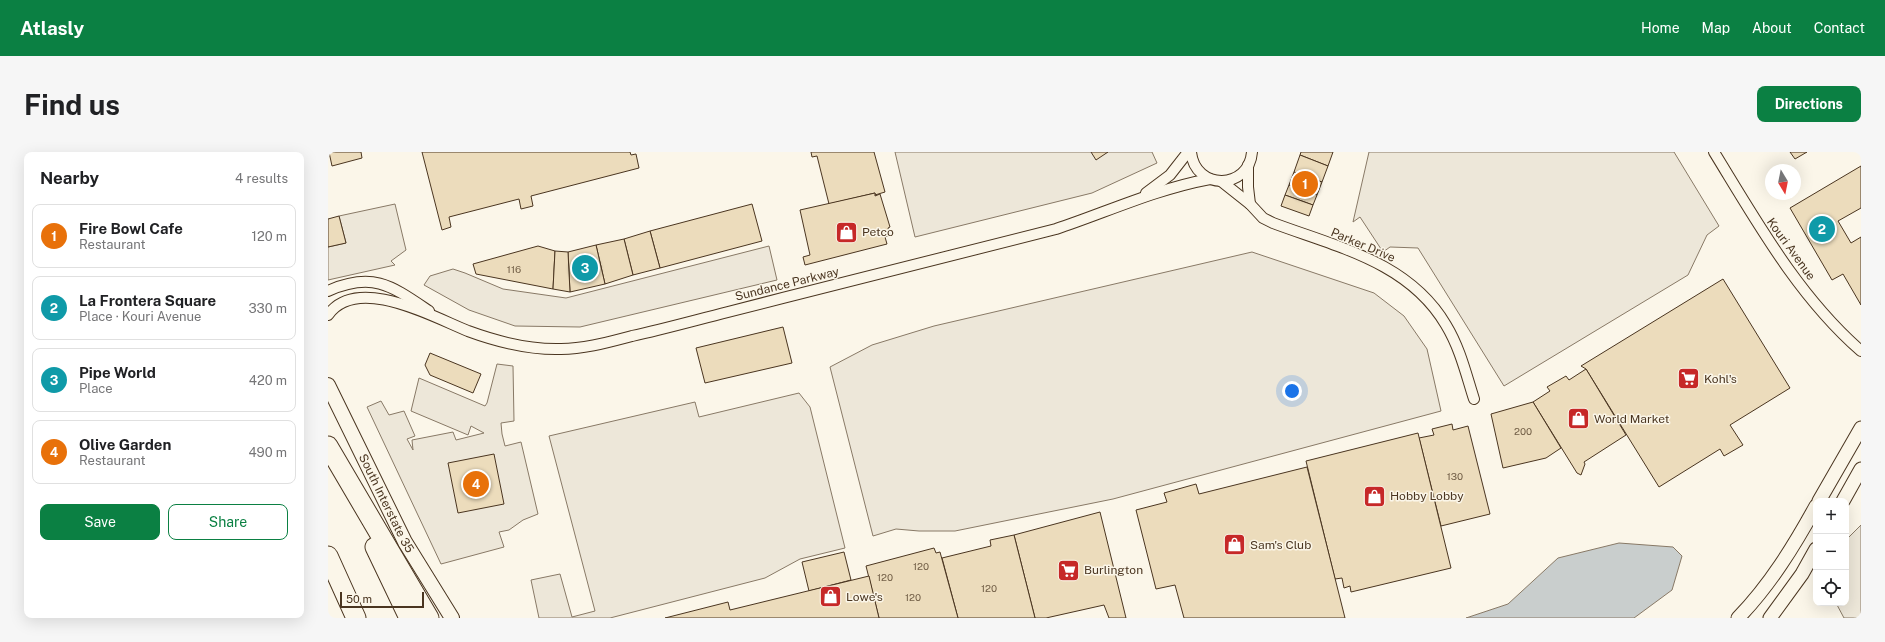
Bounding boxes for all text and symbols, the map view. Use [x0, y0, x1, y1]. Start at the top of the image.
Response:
text: Atlasly [20, 17, 84, 39]
text: Home [1641, 20, 1680, 36]
text: Map [1702, 20, 1730, 36]
text: About [1752, 20, 1792, 36]
text: Contact [1814, 20, 1865, 36]
button: Directions [1757, 86, 1861, 122]
text: Find us [24, 88, 120, 121]
north arrow [1765, 164, 1801, 200]
text: Nearby [40, 168, 99, 188]
pin: 1 [1292, 169, 1318, 199]
text: 4 results [235, 171, 288, 186]
pin: 2 [1809, 214, 1835, 244]
street label: Kouri Avenue [1764, 215, 1818, 283]
shop icon: Petco [834, 219, 860, 245]
text: Fire Bowl Cafe [79, 220, 183, 237]
place label: Petco [862, 225, 894, 239]
street label: Parker Drive [1329, 225, 1397, 265]
text: 1 [51, 229, 57, 244]
text: 120 m [252, 229, 287, 244]
text: Restaurant [79, 237, 145, 252]
pin: 3 [572, 253, 598, 283]
house number: 116 [507, 263, 521, 275]
street label: Sundance Parkway [734, 264, 841, 304]
text: La Frontera Square [79, 292, 216, 309]
text: 2 [50, 301, 58, 316]
text: 330 m [248, 301, 287, 316]
text: Place · Kouri Avenue [79, 309, 201, 324]
text: Pipe World [79, 364, 156, 381]
supermarket icon: Kohl's [1675, 366, 1701, 392]
place label: Kohl's [1704, 372, 1737, 386]
text: 3 [50, 373, 58, 388]
text: 420 m [249, 373, 287, 388]
text: Place [79, 381, 113, 396]
your location [1282, 381, 1302, 401]
shop icon: World Market [1566, 406, 1592, 432]
place label: World Market [1594, 412, 1670, 426]
house number: 200 [1514, 425, 1532, 437]
text: Olive Garden [79, 436, 171, 453]
text: 4 [50, 445, 58, 460]
text: 490 m [248, 445, 287, 460]
street label: South Interstate 35 [356, 452, 417, 556]
text: Restaurant [79, 453, 145, 468]
pin: 4 [463, 469, 489, 499]
house number: 130 [1447, 470, 1463, 482]
shop icon: Hobby Lobby [1361, 483, 1387, 509]
place label: Hobby Lobby [1390, 489, 1464, 503]
map controls [1813, 498, 1849, 606]
button: + [1813, 498, 1849, 534]
button: Save [40, 504, 160, 540]
button: Share [168, 504, 288, 540]
shop icon: Sam's Club [1222, 532, 1248, 558]
button: − [1813, 534, 1849, 570]
place label: Sam's Club [1250, 538, 1311, 552]
supermarket icon: Burlington [1056, 557, 1082, 583]
house number: 120 [913, 560, 929, 572]
place label: Burlington [1084, 563, 1143, 577]
button: locate [1813, 570, 1849, 606]
house number: 120 [877, 571, 893, 583]
house number: 120 [981, 582, 997, 594]
shop icon: Lowe's [817, 584, 843, 610]
scale bar [340, 590, 424, 609]
place label: Lowe's [846, 590, 883, 604]
house number: 120 [905, 591, 921, 603]
text: 50 m [346, 593, 372, 605]

